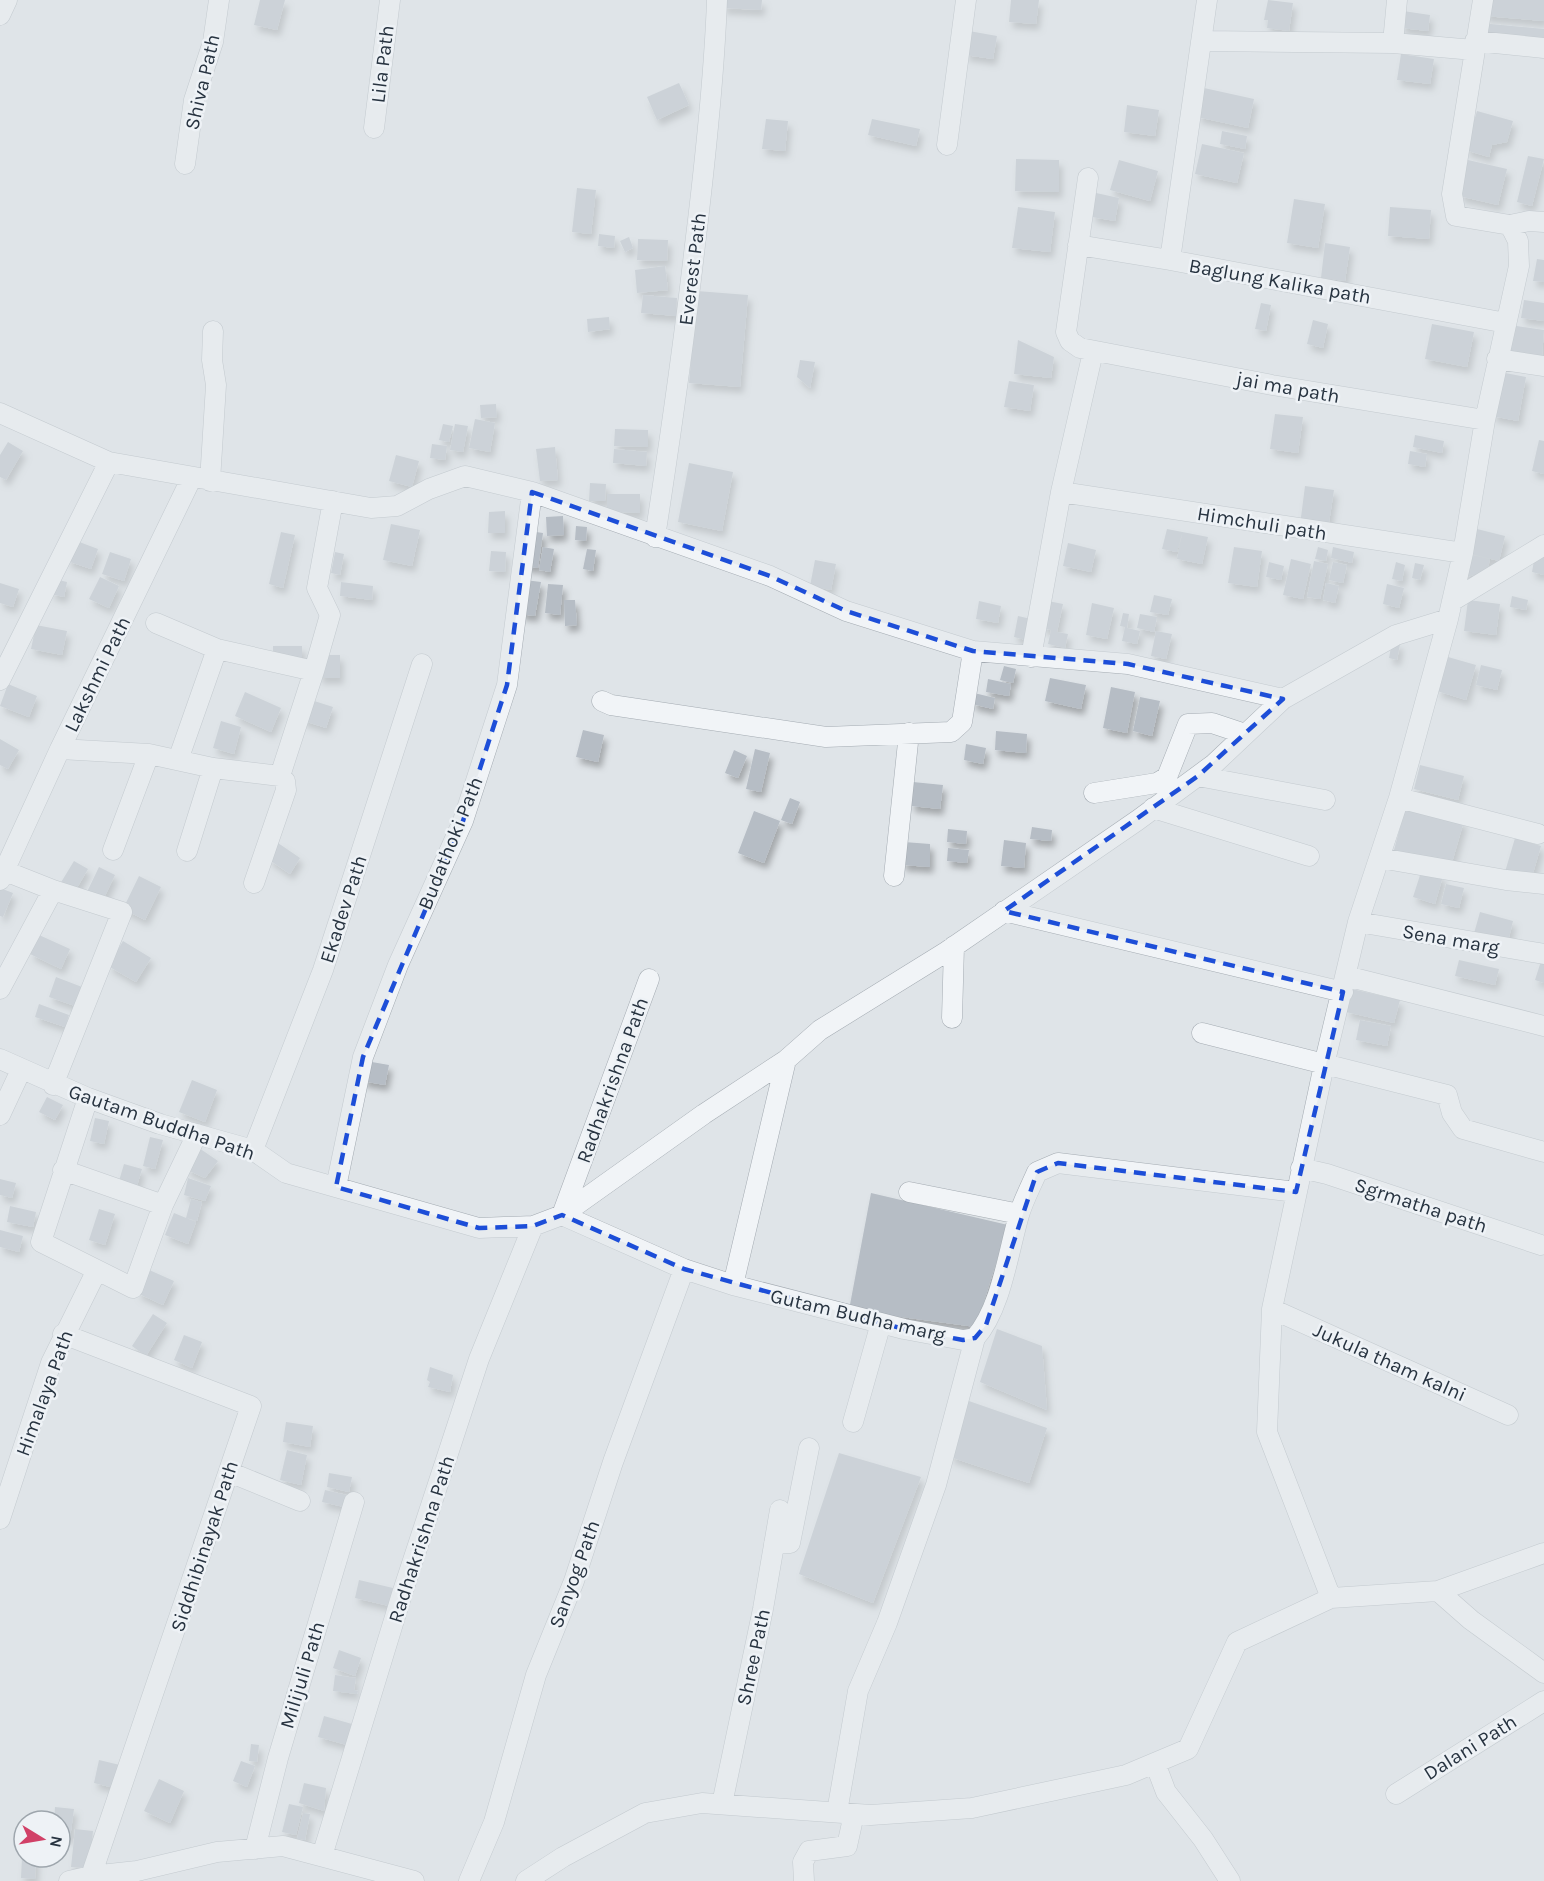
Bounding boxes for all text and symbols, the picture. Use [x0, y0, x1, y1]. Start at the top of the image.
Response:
street label: Lila Path [366, 24, 399, 104]
street label: Shiva Path [180, 32, 225, 132]
street label: Everest Path [674, 211, 711, 327]
street label: Baglung Kalika path [1187, 254, 1373, 309]
street label: jai ma path [1232, 367, 1341, 408]
street label: Himchuli path [1195, 502, 1328, 545]
street label: Lakshmi Path [60, 613, 135, 736]
street label: Budathoki Path [413, 773, 488, 913]
street label: Ekadev Path [315, 852, 372, 966]
street label: Sena marg [1401, 920, 1501, 959]
street label: Radhakrishna Path [572, 994, 653, 1166]
street label: Gautam Buddha Path [66, 1080, 258, 1165]
street label: Sgrmatha path [1352, 1173, 1490, 1238]
street label: Gutam Budha marg [768, 1284, 948, 1347]
street label: Jukula tham kalni [1310, 1318, 1470, 1406]
street label: Himalaya Path [11, 1327, 78, 1459]
street label: Radhakrishna Path [384, 1453, 459, 1626]
street label: Siddhibinayak Path [166, 1458, 243, 1635]
street label: Sanyog Path [544, 1517, 605, 1631]
street label: Shree Path [732, 1607, 775, 1708]
street label: Milijuli Path [275, 1619, 330, 1732]
street label: Dalani Path [1420, 1710, 1521, 1785]
north arrow [12, 1809, 72, 1869]
text: N [46, 1834, 67, 1849]

